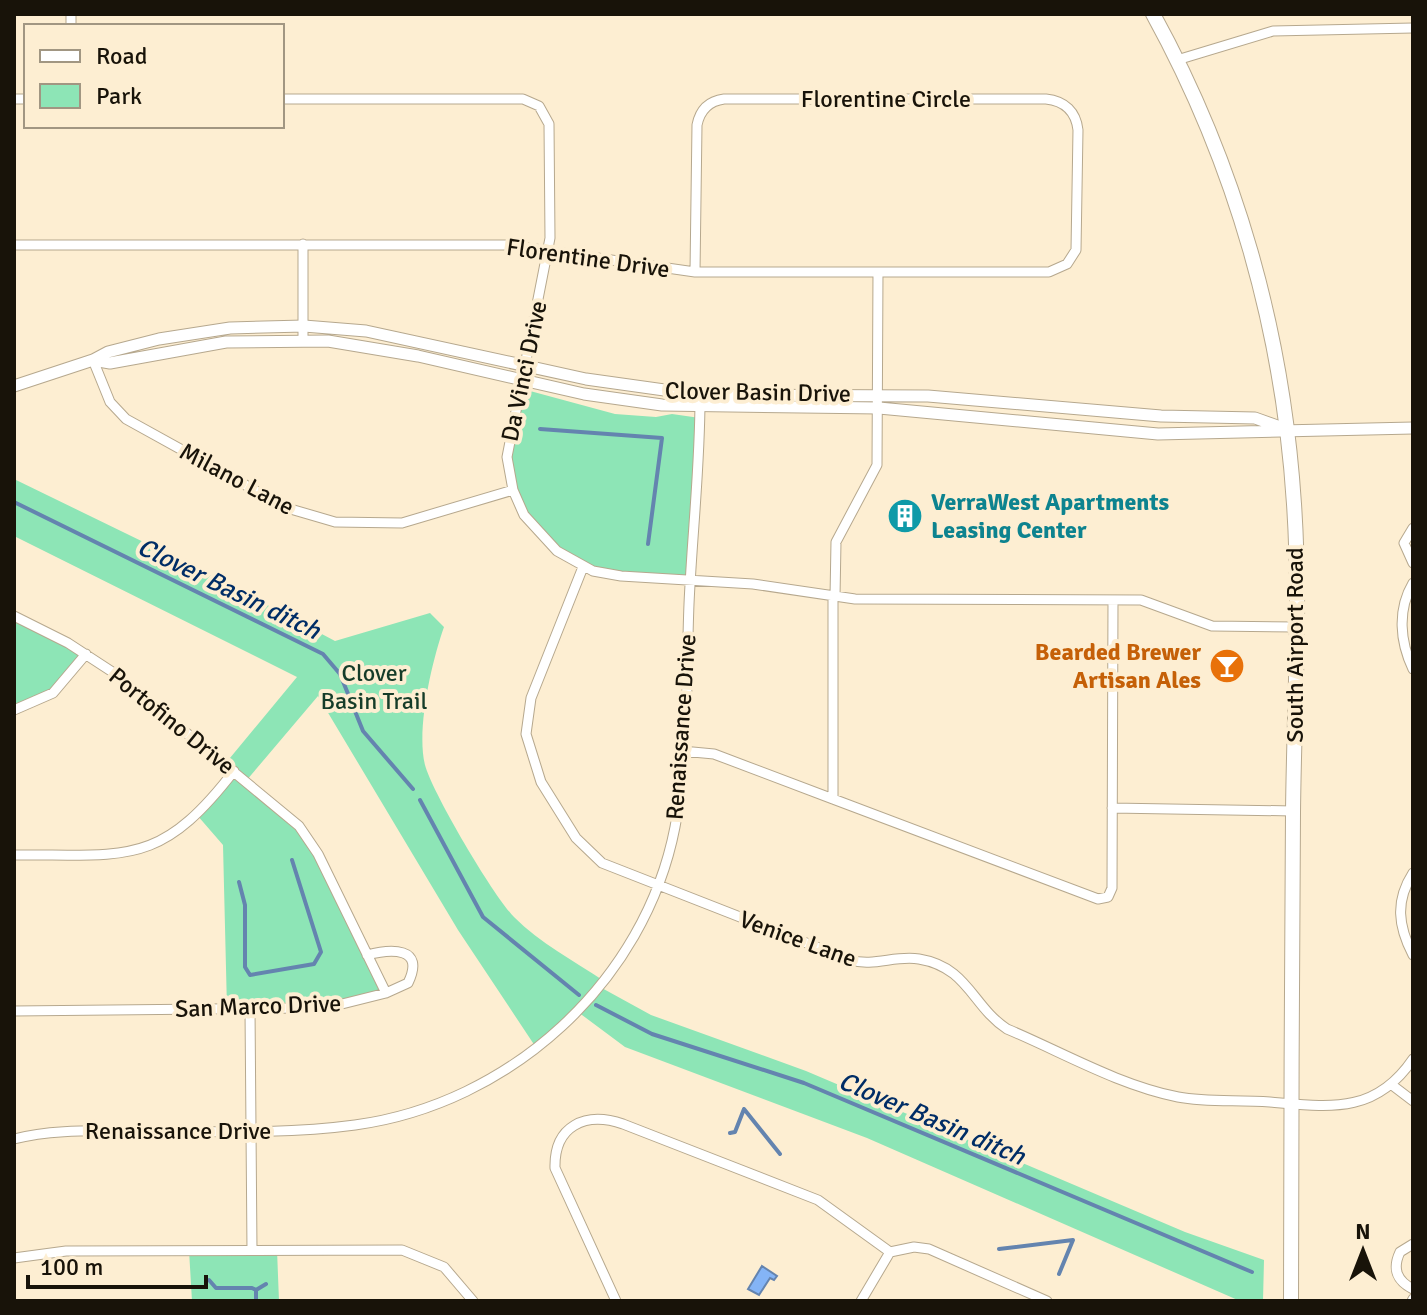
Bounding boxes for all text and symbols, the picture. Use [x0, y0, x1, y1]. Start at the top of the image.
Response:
legend [24, 24, 284, 128]
text: Road [96, 41, 147, 71]
text: Park [96, 81, 142, 111]
street label: Florentine Circle [801, 84, 971, 114]
street label: Florentine Drive [504, 232, 672, 284]
street label: Da Vinci Drive [494, 298, 554, 444]
street label: Clover Basin Drive [665, 375, 851, 409]
street label: Milano Lane [175, 436, 299, 522]
place label: VerraWest Apartments Leasing Center [931, 487, 1169, 545]
building icon: VerraWest Apartments Leasing Center [886, 497, 924, 535]
water label: Clover Basin ditch [132, 531, 326, 647]
street label: South Airport Road [1280, 547, 1310, 743]
street label: Renaissance Drive [660, 633, 702, 821]
place label: Bearded Brewer Artisan Ales [1035, 637, 1201, 695]
bar icon: Bearded Brewer Artisan Ales [1208, 647, 1246, 685]
park label: Clover Basin Trail [320, 658, 428, 716]
street label: Portofino Drive [103, 661, 241, 781]
street label: Venice Lane [735, 904, 861, 974]
street label: San Marco Drive [174, 988, 342, 1024]
water label: Clover Basin ditch [834, 1065, 1030, 1173]
street label: Renaissance Drive [85, 1116, 271, 1146]
north arrow [1323, 1211, 1403, 1291]
text: N [1355, 1218, 1371, 1245]
scale bar [28, 1239, 206, 1289]
text: 100 m [40, 1252, 103, 1282]

